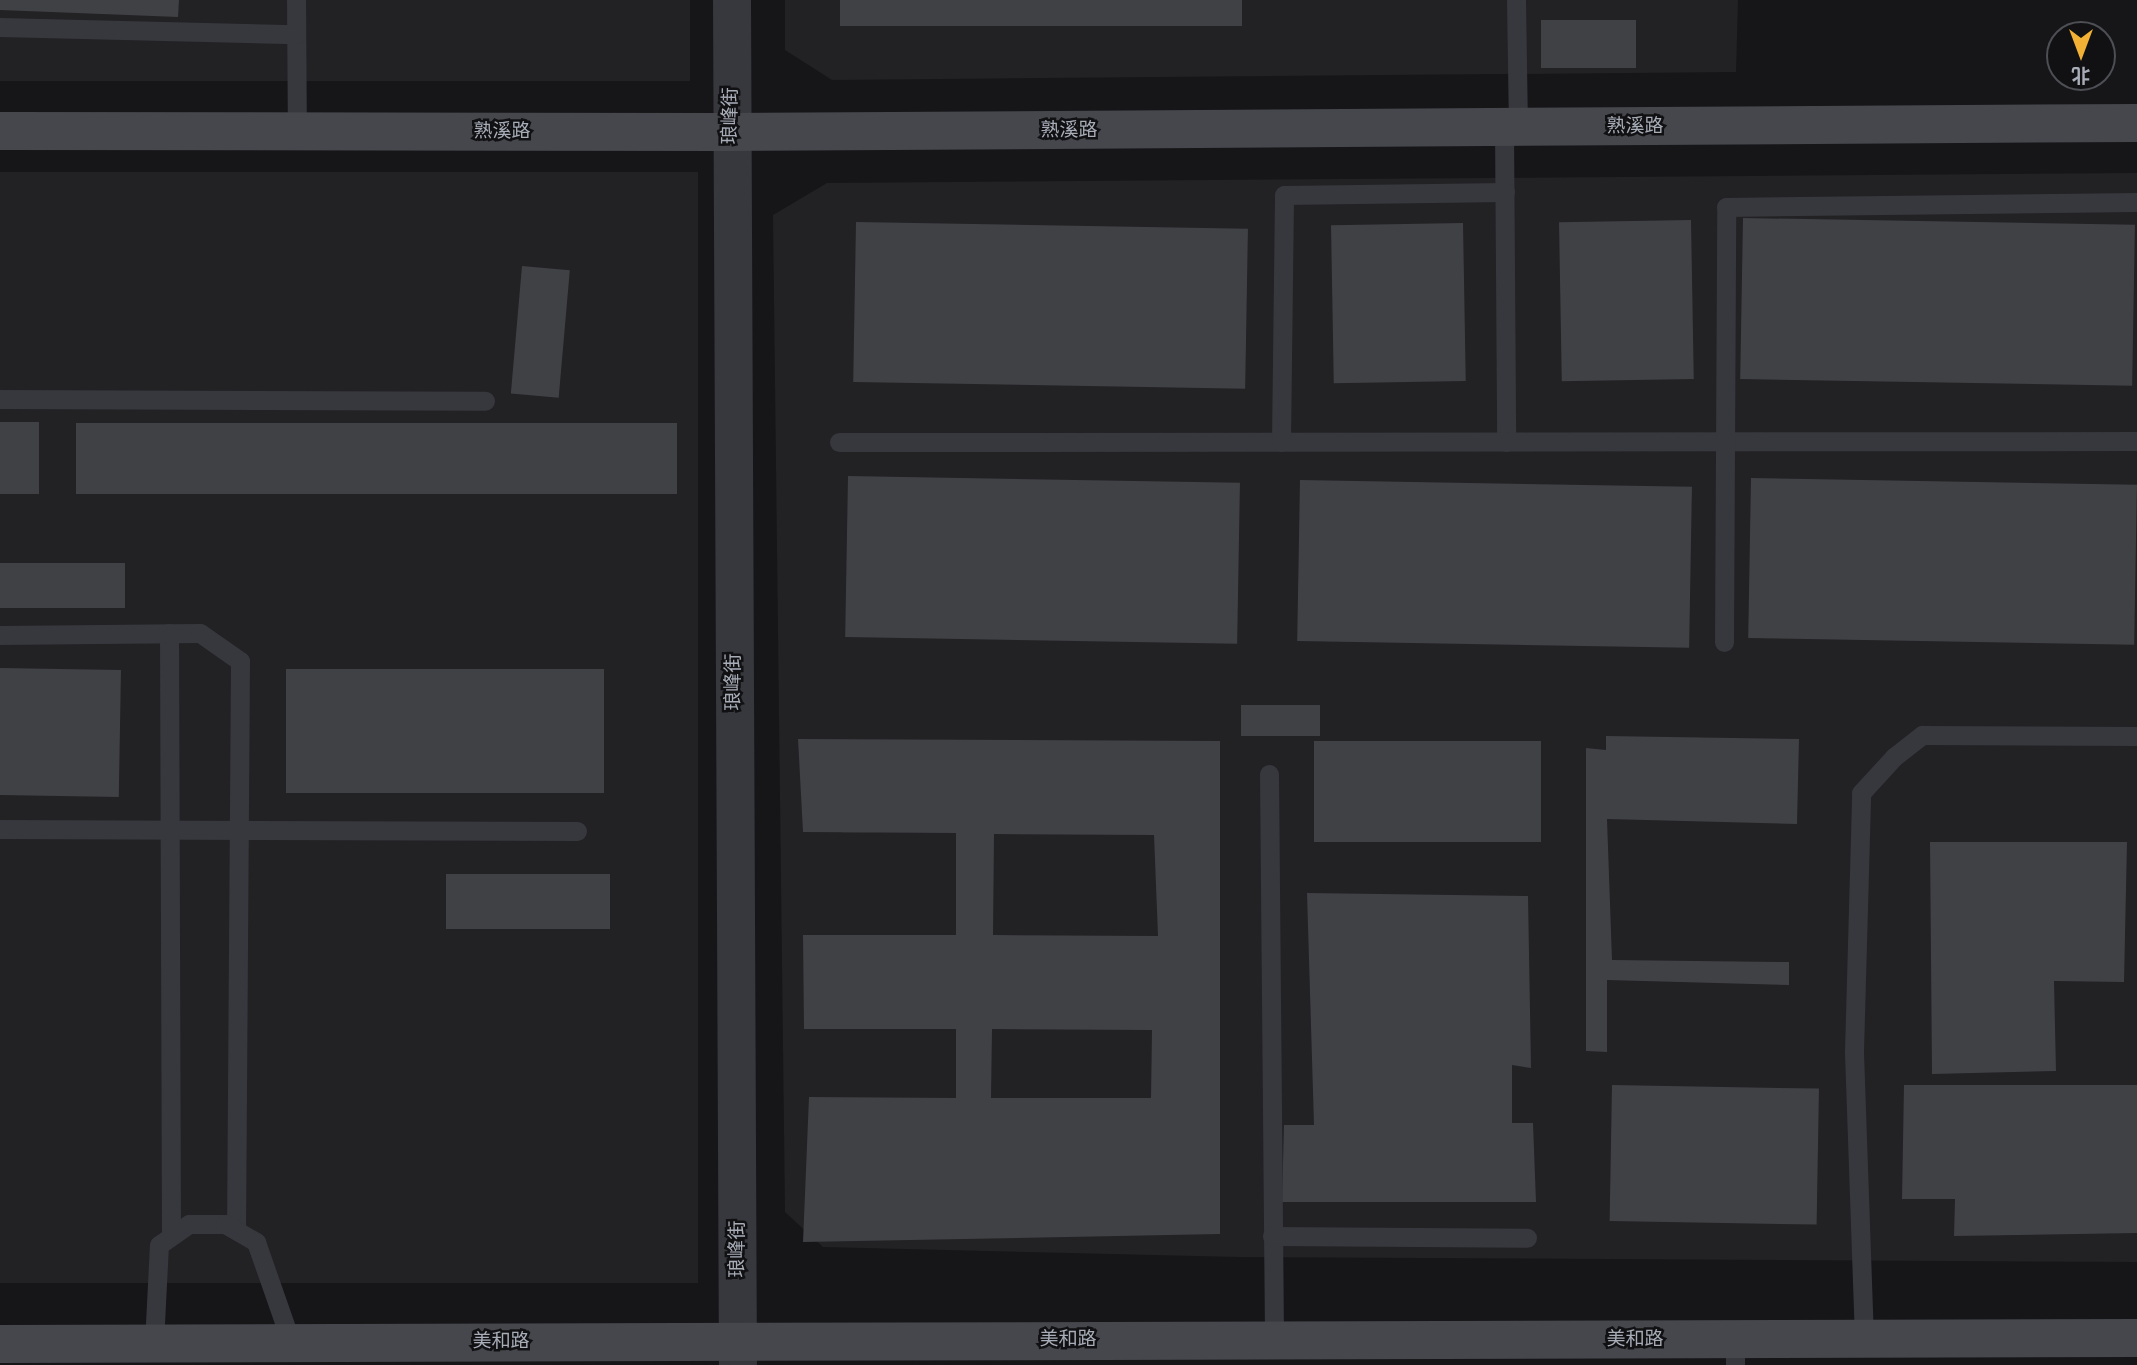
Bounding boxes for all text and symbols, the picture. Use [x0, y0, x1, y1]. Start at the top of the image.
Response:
north arrow [2046, 21, 2116, 91]
text: 北 [2072, 64, 2091, 87]
street label: 琅峰街 [718, 87, 742, 145]
street label: 熟溪路 [1607, 115, 1663, 137]
street label: 熟溪路 [1041, 119, 1097, 141]
street label: 熟溪路 [474, 120, 530, 142]
street label: 琅峰街 [722, 654, 744, 710]
street label: 琅峰街 [726, 1221, 748, 1277]
street label: 美和路 [1040, 1328, 1096, 1350]
street label: 美和路 [1607, 1328, 1663, 1350]
street label: 美和路 [473, 1330, 529, 1352]

